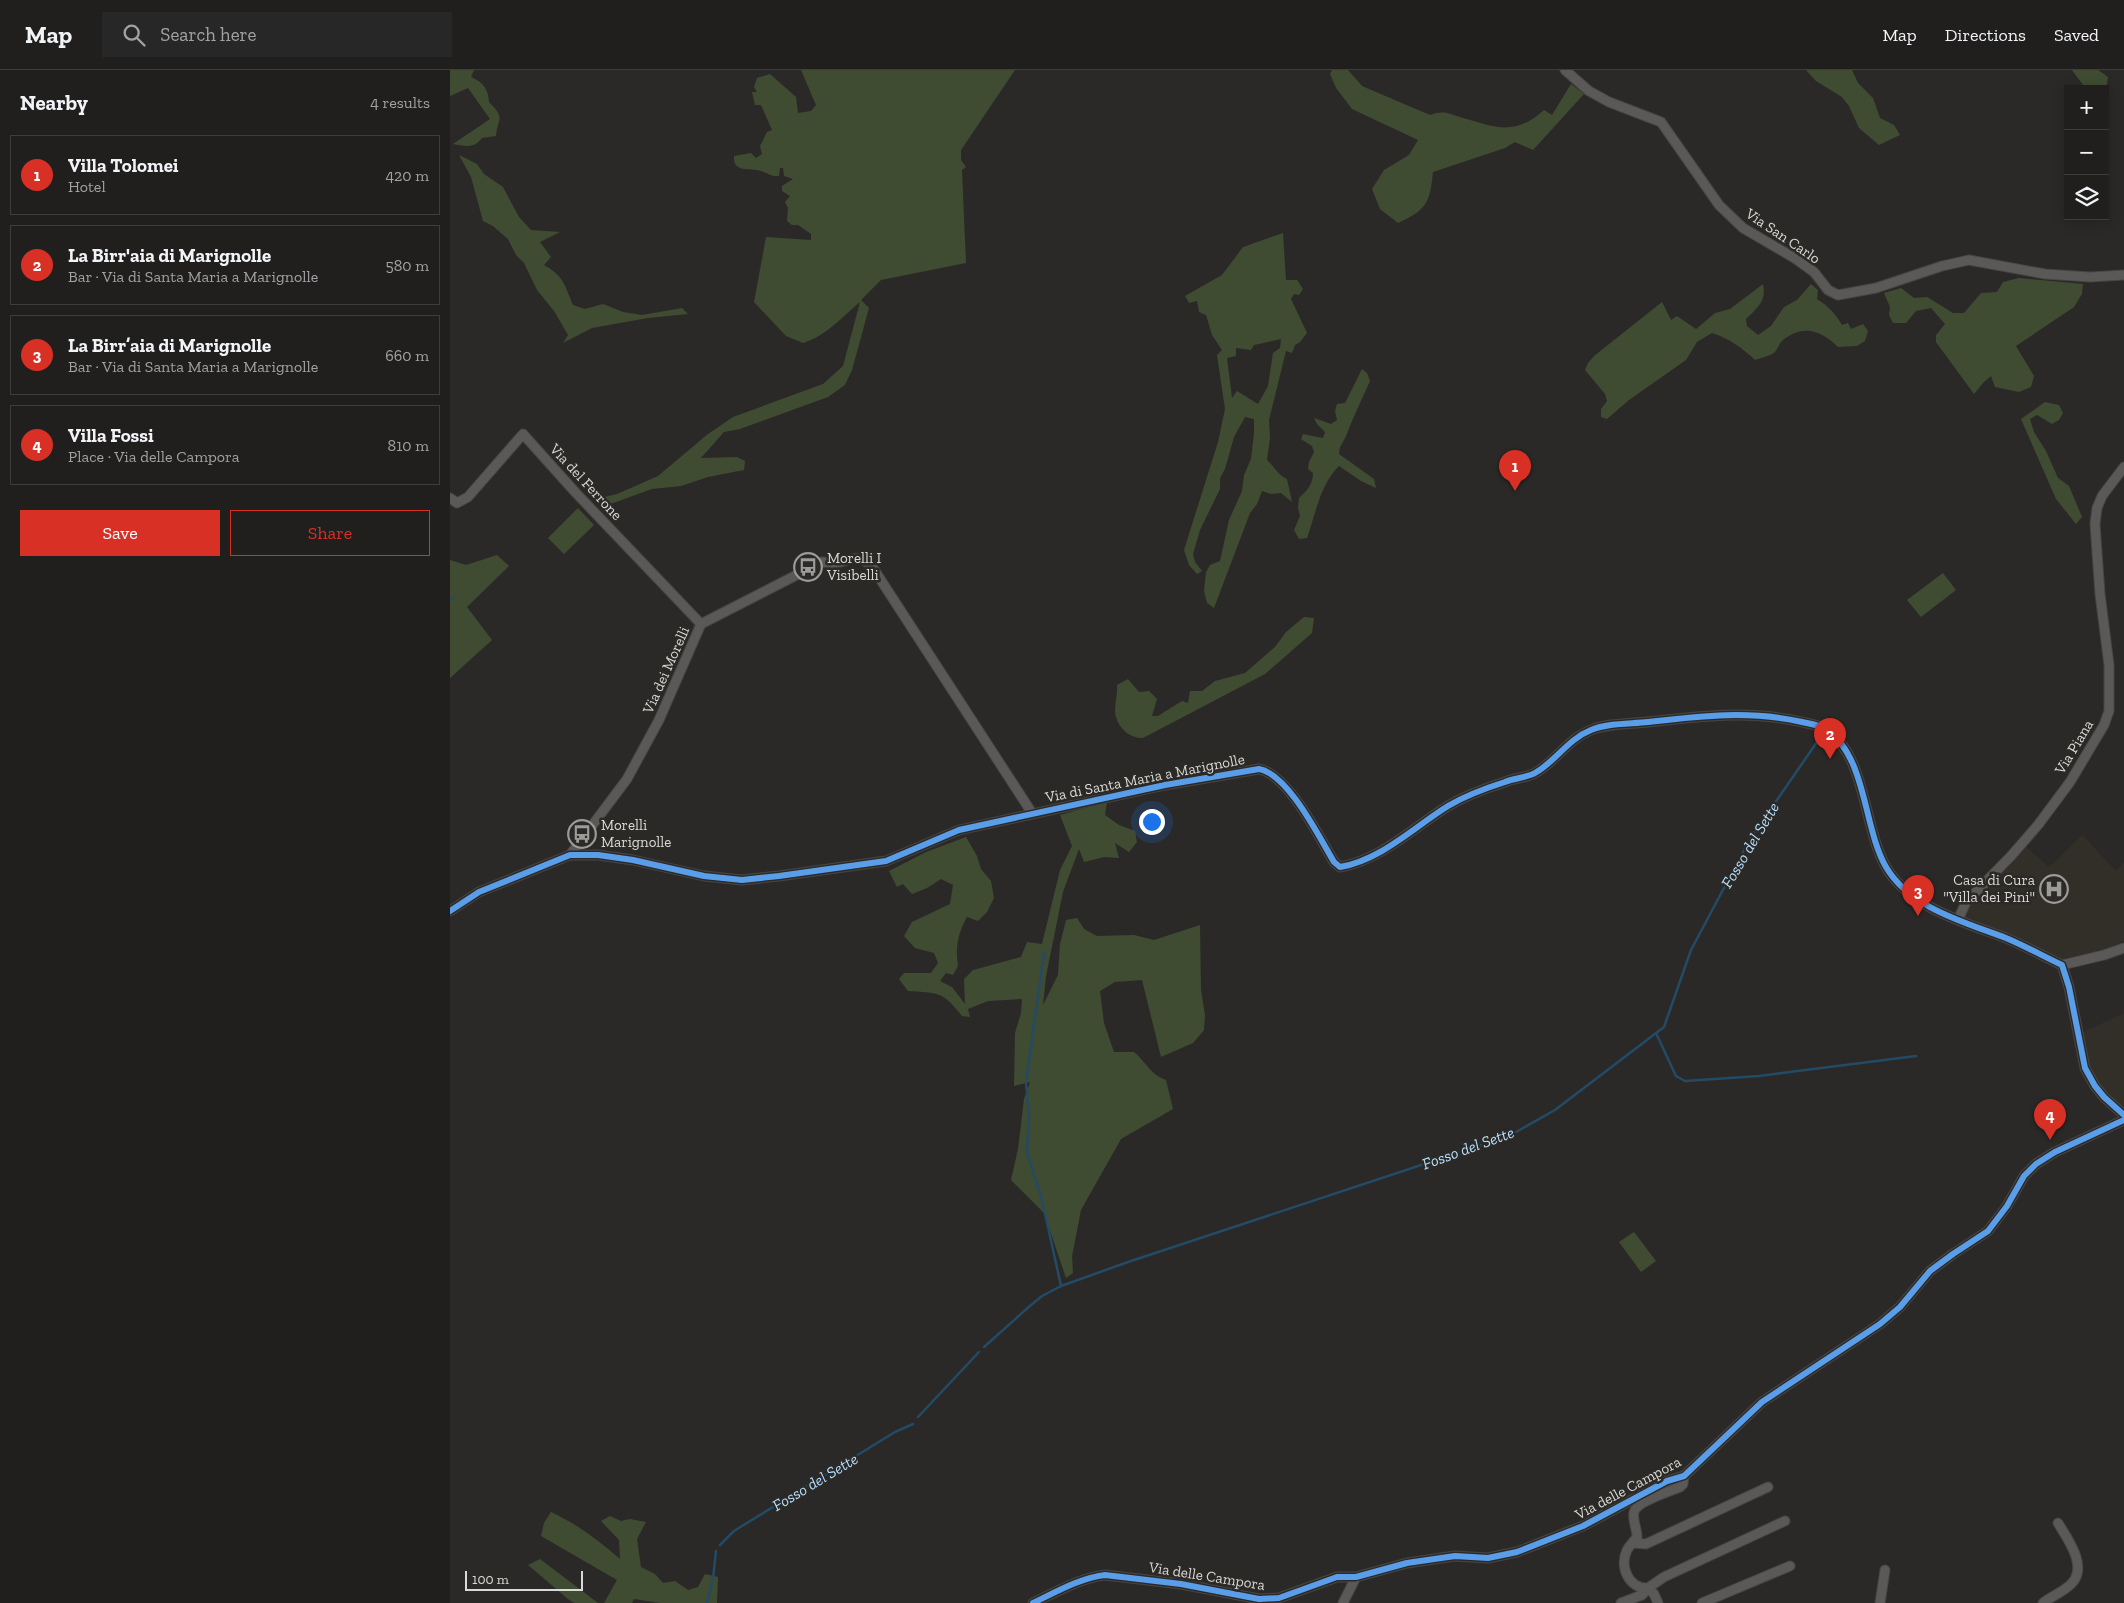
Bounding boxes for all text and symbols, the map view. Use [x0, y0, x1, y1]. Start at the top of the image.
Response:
search box [102, 12, 452, 57]
text: Map [25, 20, 72, 49]
icon: search [120, 21, 148, 49]
text: Search here [160, 23, 257, 46]
text: Map [1882, 24, 1917, 46]
text: Directions [1945, 24, 2026, 46]
text: Saved [2054, 24, 2099, 46]
map controls [2064, 85, 2109, 220]
button: + [2064, 85, 2109, 130]
text: Nearby [20, 90, 88, 115]
text: 4 results [370, 93, 430, 112]
button: − [2064, 130, 2109, 175]
text: Villa Tolomei [68, 154, 179, 177]
text: 1 [34, 166, 40, 185]
text: 420 m [385, 166, 429, 185]
button: layers [2064, 175, 2109, 220]
text: Hotel [68, 177, 106, 196]
street label: Via San Carlo [1741, 204, 1824, 268]
text: La Birr'aia di Marignolle [68, 244, 271, 267]
text: 2 [33, 256, 41, 275]
text: 580 m [386, 256, 429, 275]
text: Bar · Via di Santa Maria a Marignolle [68, 267, 318, 286]
text: La Birr’aia di Marignolle [68, 334, 271, 357]
text: 3 [33, 346, 41, 365]
text: 660 m [385, 346, 429, 365]
text: Bar · Via di Santa Maria a Marignolle [68, 357, 318, 376]
text: Villa Fossi [68, 424, 154, 447]
text: 4 [32, 436, 42, 455]
text: 810 m [388, 436, 429, 455]
street label: Via del Ferrone [545, 439, 626, 524]
text: Place · Via delle Campora [68, 447, 240, 466]
pin: 1 [1499, 450, 1531, 491]
button: Save [20, 510, 220, 556]
button: Share [230, 510, 430, 556]
place label: Morelli I Visibelli [826, 549, 882, 584]
bus stop icon: Morelli I Visibelli [793, 552, 823, 582]
street label: Via dei Morelli [638, 624, 693, 717]
street label: Via Piana [2050, 717, 2097, 778]
pin: 2 [1814, 718, 1846, 759]
street label: Via di Santa Maria a Marignolle [1043, 750, 1246, 806]
water label: Fosso del Sette [1717, 799, 1783, 891]
your location [1139, 809, 1165, 835]
place label: Morelli Marignolle [601, 816, 671, 851]
bus stop icon: Morelli Marignolle [567, 819, 597, 849]
place label: Casa di Cura "Villa dei Pini" [1943, 871, 2035, 906]
hospital icon: Casa di Cura "Villa dei Pini" [2039, 874, 2069, 904]
pin: 3 [1902, 875, 1934, 916]
pin: 4 [2034, 1099, 2066, 1140]
water label: Fosso del Sette [1419, 1123, 1517, 1173]
water label: Fosso del Sette [769, 1449, 861, 1515]
street label: Via delle Campora [1571, 1453, 1684, 1524]
street label: Via delle Campora [1147, 1558, 1266, 1594]
scale bar [465, 1568, 582, 1591]
text: 100 m [472, 1571, 509, 1588]

